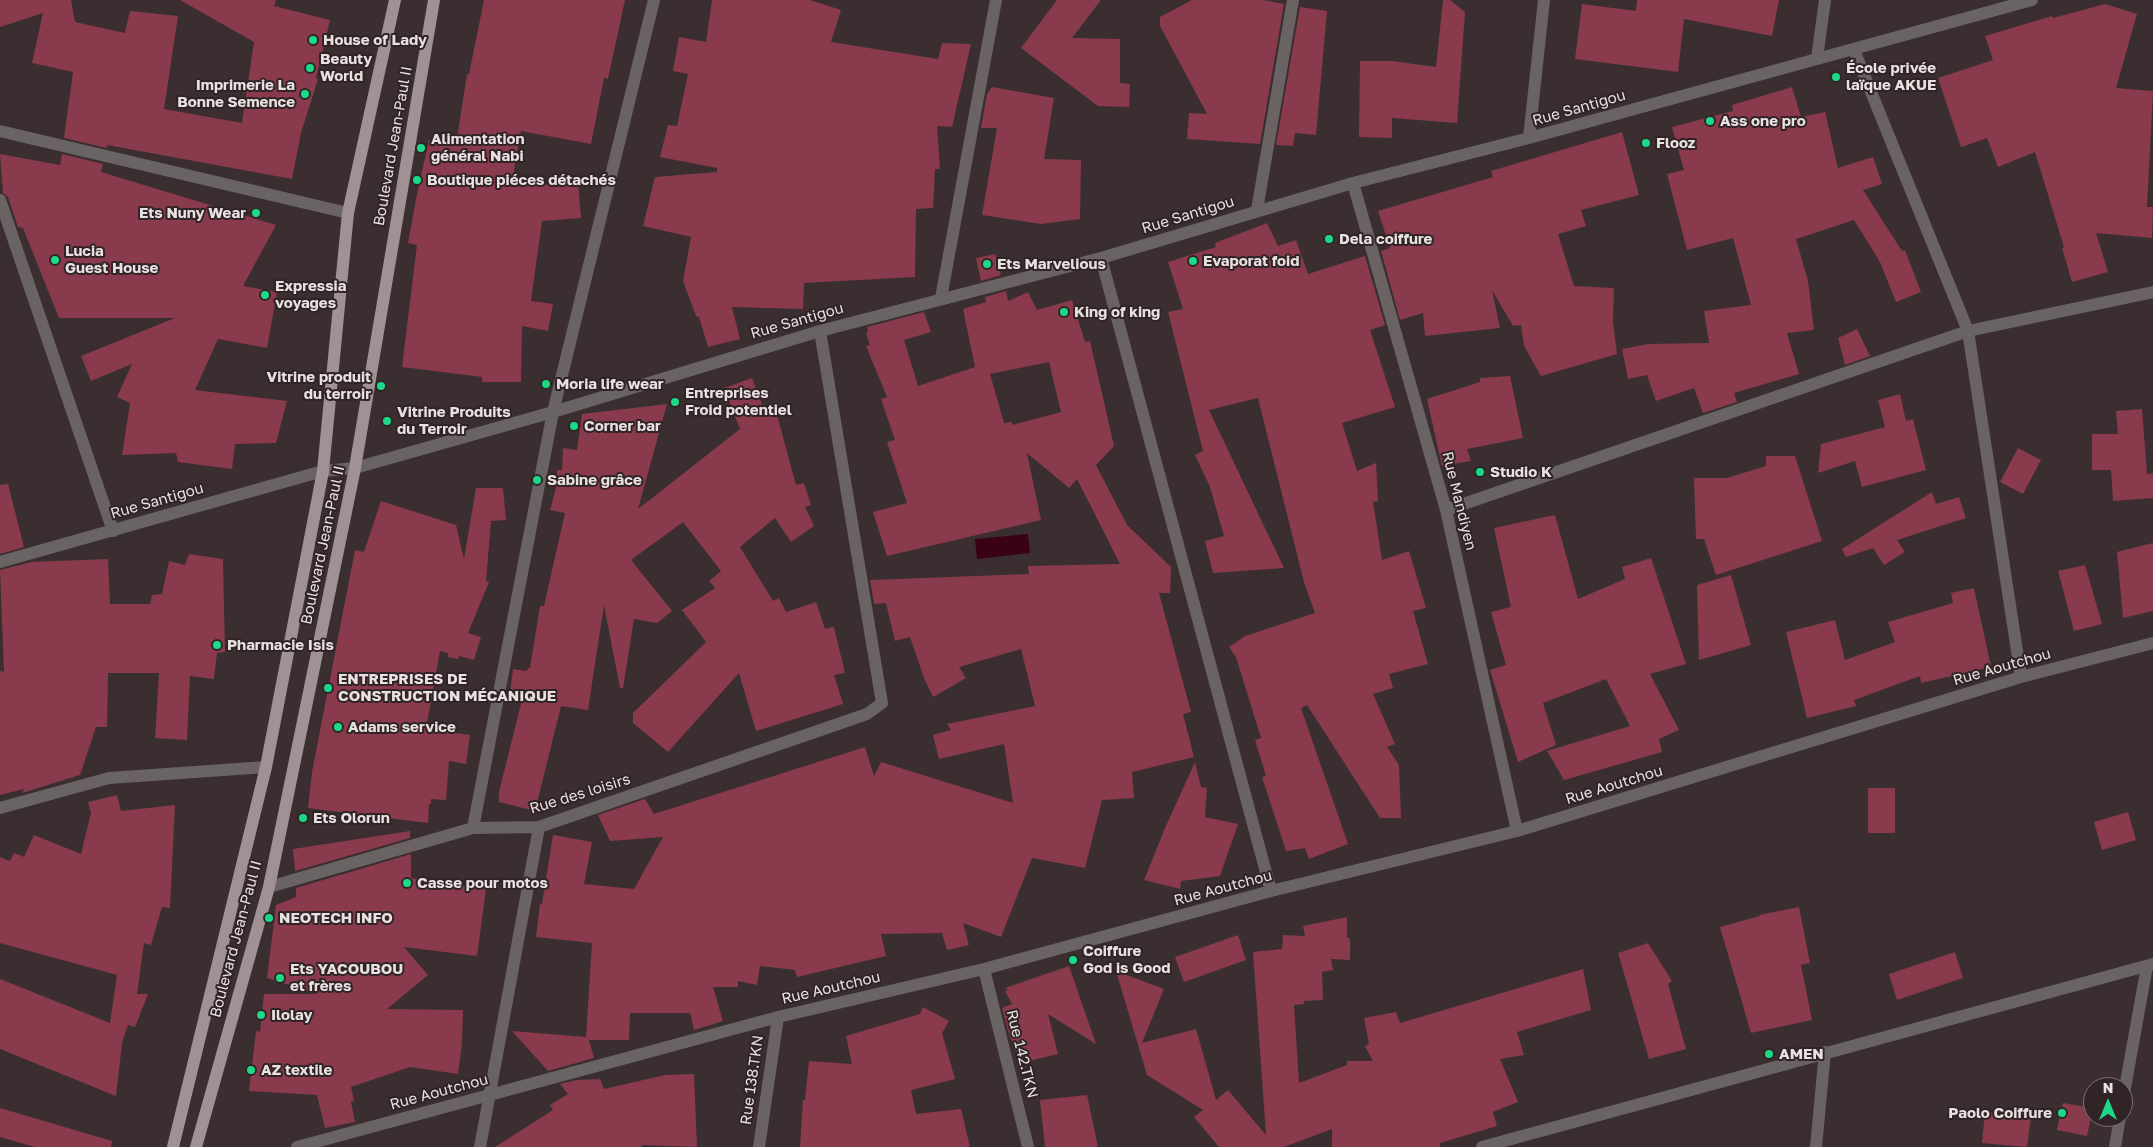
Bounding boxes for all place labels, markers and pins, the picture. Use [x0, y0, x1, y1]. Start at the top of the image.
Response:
place label: House of Lady [323, 31, 427, 49]
marker: House of Lady [307, 34, 319, 46]
place label: Beauty World [320, 50, 372, 85]
place label: École privée laïque AKUE [1846, 59, 1936, 94]
marker: Beauty World [304, 62, 316, 74]
marker: École privée laïque AKUE [1830, 71, 1842, 83]
place label: Imprimerie La Bonne Semence [177, 76, 295, 111]
marker: Imprimerie La Bonne Semence [299, 88, 311, 100]
place label: Ass one pro [1720, 112, 1806, 130]
marker: Ass one pro [1704, 115, 1716, 127]
place label: Alimentation général Nabi [431, 130, 525, 165]
place label: Flooz [1656, 134, 1695, 152]
marker: Flooz [1640, 137, 1652, 149]
marker: Alimentation général Nabi [415, 142, 427, 154]
place label: Boutique piéces détachés [427, 171, 616, 189]
marker: Boutique piéces détachés [411, 174, 423, 186]
place label: Ets Nuny Wear [139, 204, 246, 222]
marker: Ets Nuny Wear [250, 207, 262, 219]
place label: Dela coiffure [1339, 230, 1432, 248]
marker: Dela coiffure [1323, 233, 1335, 245]
place label: Lucia Guest House [65, 242, 158, 277]
place label: Evaporat foid [1203, 252, 1299, 270]
marker: Lucia Guest House [49, 254, 61, 266]
place label: Ets Marvelious [997, 255, 1106, 273]
marker: Evaporat foid [1187, 255, 1199, 267]
marker: Ets Marvelious [981, 258, 993, 270]
place label: Expressia voyages [275, 277, 346, 312]
marker: Expressia voyages [259, 289, 271, 301]
place label: King of king [1074, 303, 1160, 321]
marker: King of king [1058, 306, 1070, 318]
place label: Vitrine produit du terroir [266, 368, 371, 403]
place label: Moria life wear [556, 375, 664, 393]
marker: Moria life wear [540, 378, 552, 390]
marker: Vitrine produit du terroir [375, 380, 387, 392]
place label: Entreprises Froid potentiel [685, 384, 792, 419]
marker: Entreprises Froid potentiel [669, 396, 681, 408]
place label: Vitrine Produits du Terroir [397, 403, 511, 438]
marker: Vitrine Produits du Terroir [381, 415, 393, 427]
place label: Corner bar [584, 417, 661, 435]
marker: Corner bar [568, 420, 580, 432]
place label: Studio K [1490, 463, 1552, 481]
marker: Studio K [1474, 466, 1486, 478]
place label: Sabine grâce [547, 471, 642, 489]
marker: Sabine grâce [531, 474, 543, 486]
place label: Pharmacie Isis [227, 636, 334, 654]
marker: Pharmacie Isis [211, 639, 223, 651]
place label: ENTREPRISES DE CONSTRUCTION MÉCANIQUE [338, 670, 556, 705]
marker: ENTREPRISES DE CONSTRUCTION MÉCANIQUE [322, 682, 334, 694]
place label: Adams service [348, 718, 456, 736]
marker: Adams service [332, 721, 344, 733]
place label: Ets Olorun [313, 809, 390, 827]
marker: Ets Olorun [297, 812, 309, 824]
place label: Casse pour motos [417, 874, 548, 892]
marker: Casse pour motos [401, 877, 413, 889]
place label: NEOTECH INFO [279, 909, 393, 927]
marker: NEOTECH INFO [263, 912, 275, 924]
place label: Coiffure God is Good [1083, 942, 1171, 977]
marker: Coiffure God is Good [1067, 954, 1079, 966]
place label: Ets YACOUBOU et frères [290, 960, 403, 995]
marker: Ets YACOUBOU et frères [274, 972, 286, 984]
place label: Ilolay [271, 1006, 313, 1024]
marker: Ilolay [255, 1009, 267, 1021]
place label: AMEN [1779, 1045, 1824, 1063]
marker: AMEN [1763, 1048, 1775, 1060]
place label: AZ textile [261, 1061, 332, 1079]
marker: AZ textile [245, 1064, 257, 1076]
place label: Paolo Coiffure [1948, 1104, 2052, 1122]
marker: Paolo Coiffure [2056, 1107, 2068, 1119]

